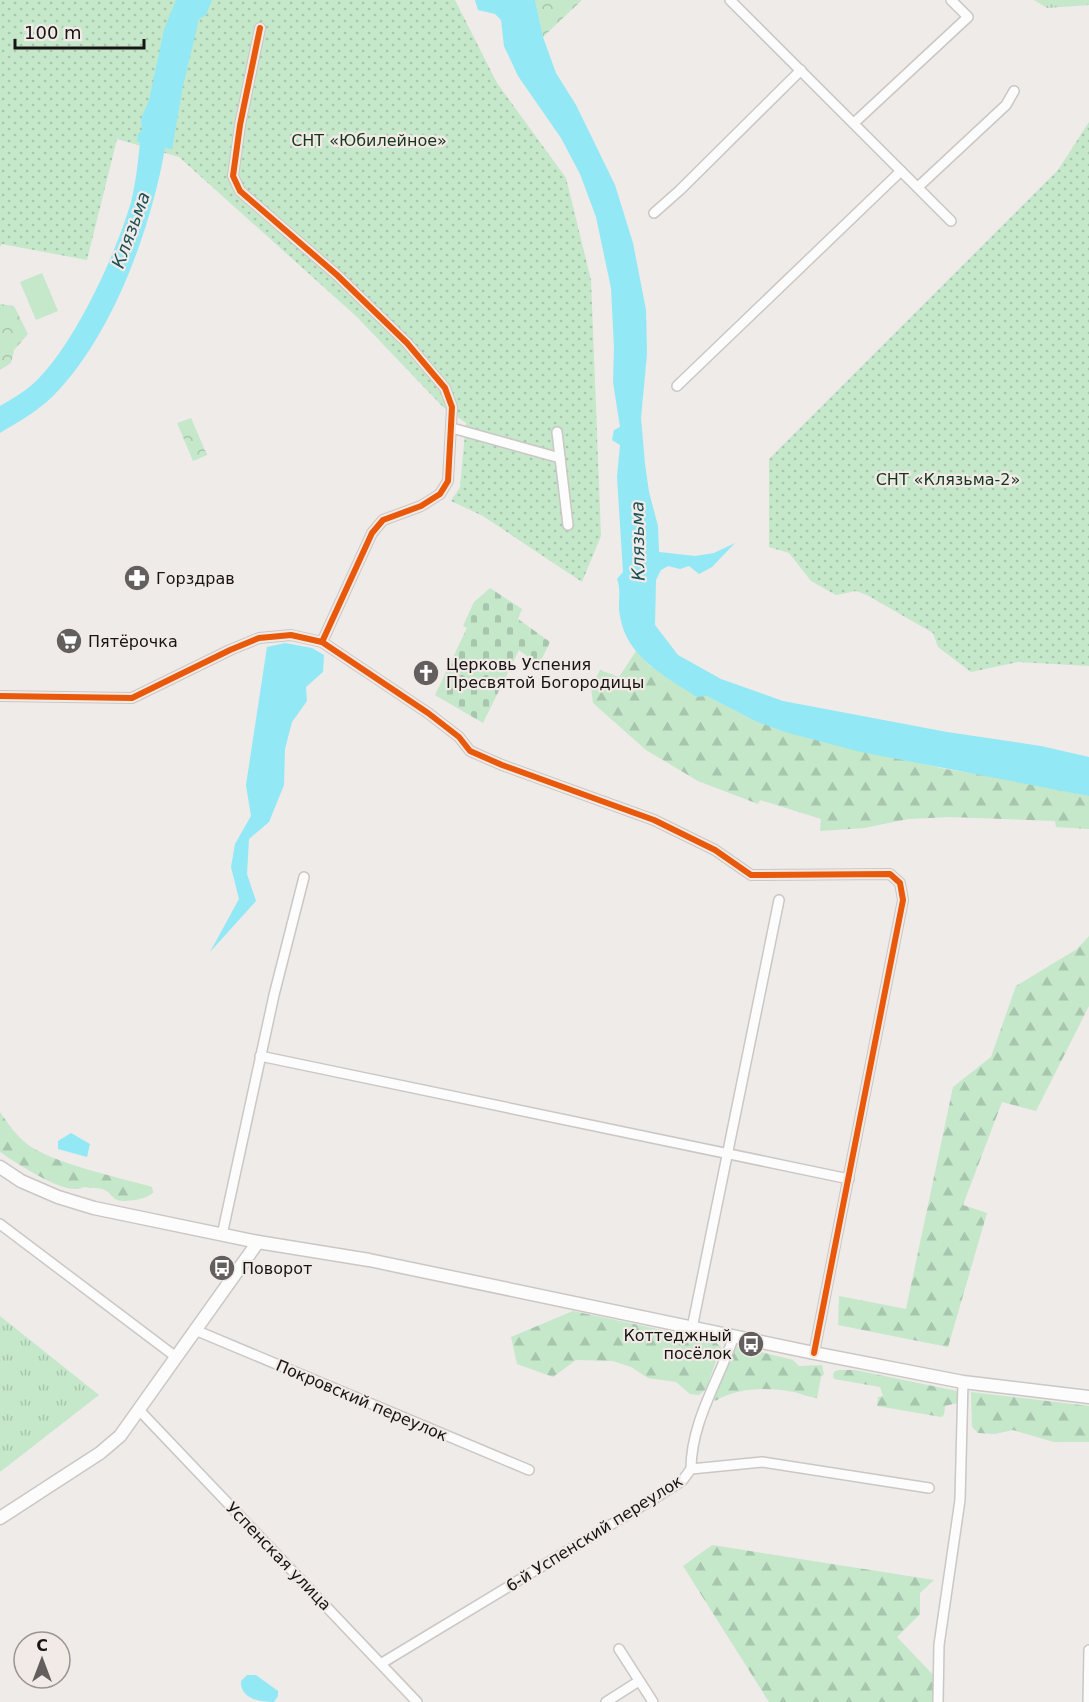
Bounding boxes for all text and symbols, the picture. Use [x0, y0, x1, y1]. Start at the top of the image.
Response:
scale bar [15, 12, 144, 50]
text: 100 m [24, 22, 82, 43]
park label: СНТ «Юбилейное» [291, 131, 447, 150]
water label: Клязьма [107, 189, 154, 271]
park label: СНТ «Клязьма-2» [876, 470, 1020, 489]
water label: Клязьма [626, 501, 649, 581]
pharmacy icon: Горздрав [122, 563, 152, 593]
place label: Горздрав [156, 569, 235, 588]
supermarket icon: Пятёрочка [54, 626, 84, 656]
place label: Пятёрочка [88, 632, 178, 651]
place label: Церковь Успения Пресвятой Богородицы [446, 655, 644, 692]
church icon: Церковь Успения Пресвятой Богородицы [411, 658, 441, 688]
bus stop icon: Поворот [207, 1253, 237, 1283]
place label: Поворот [242, 1259, 312, 1278]
place label: Коттеджный посёлок [623, 1326, 732, 1363]
bus stop icon: Коттеджный посёлок [736, 1329, 766, 1359]
street label: Покровский переулок [273, 1356, 451, 1445]
street label: 6-й Успенский переулок [502, 1471, 686, 1596]
street label: Успенская улица [222, 1498, 335, 1614]
north arrow [12, 1630, 72, 1690]
text: С [36, 1636, 48, 1655]

